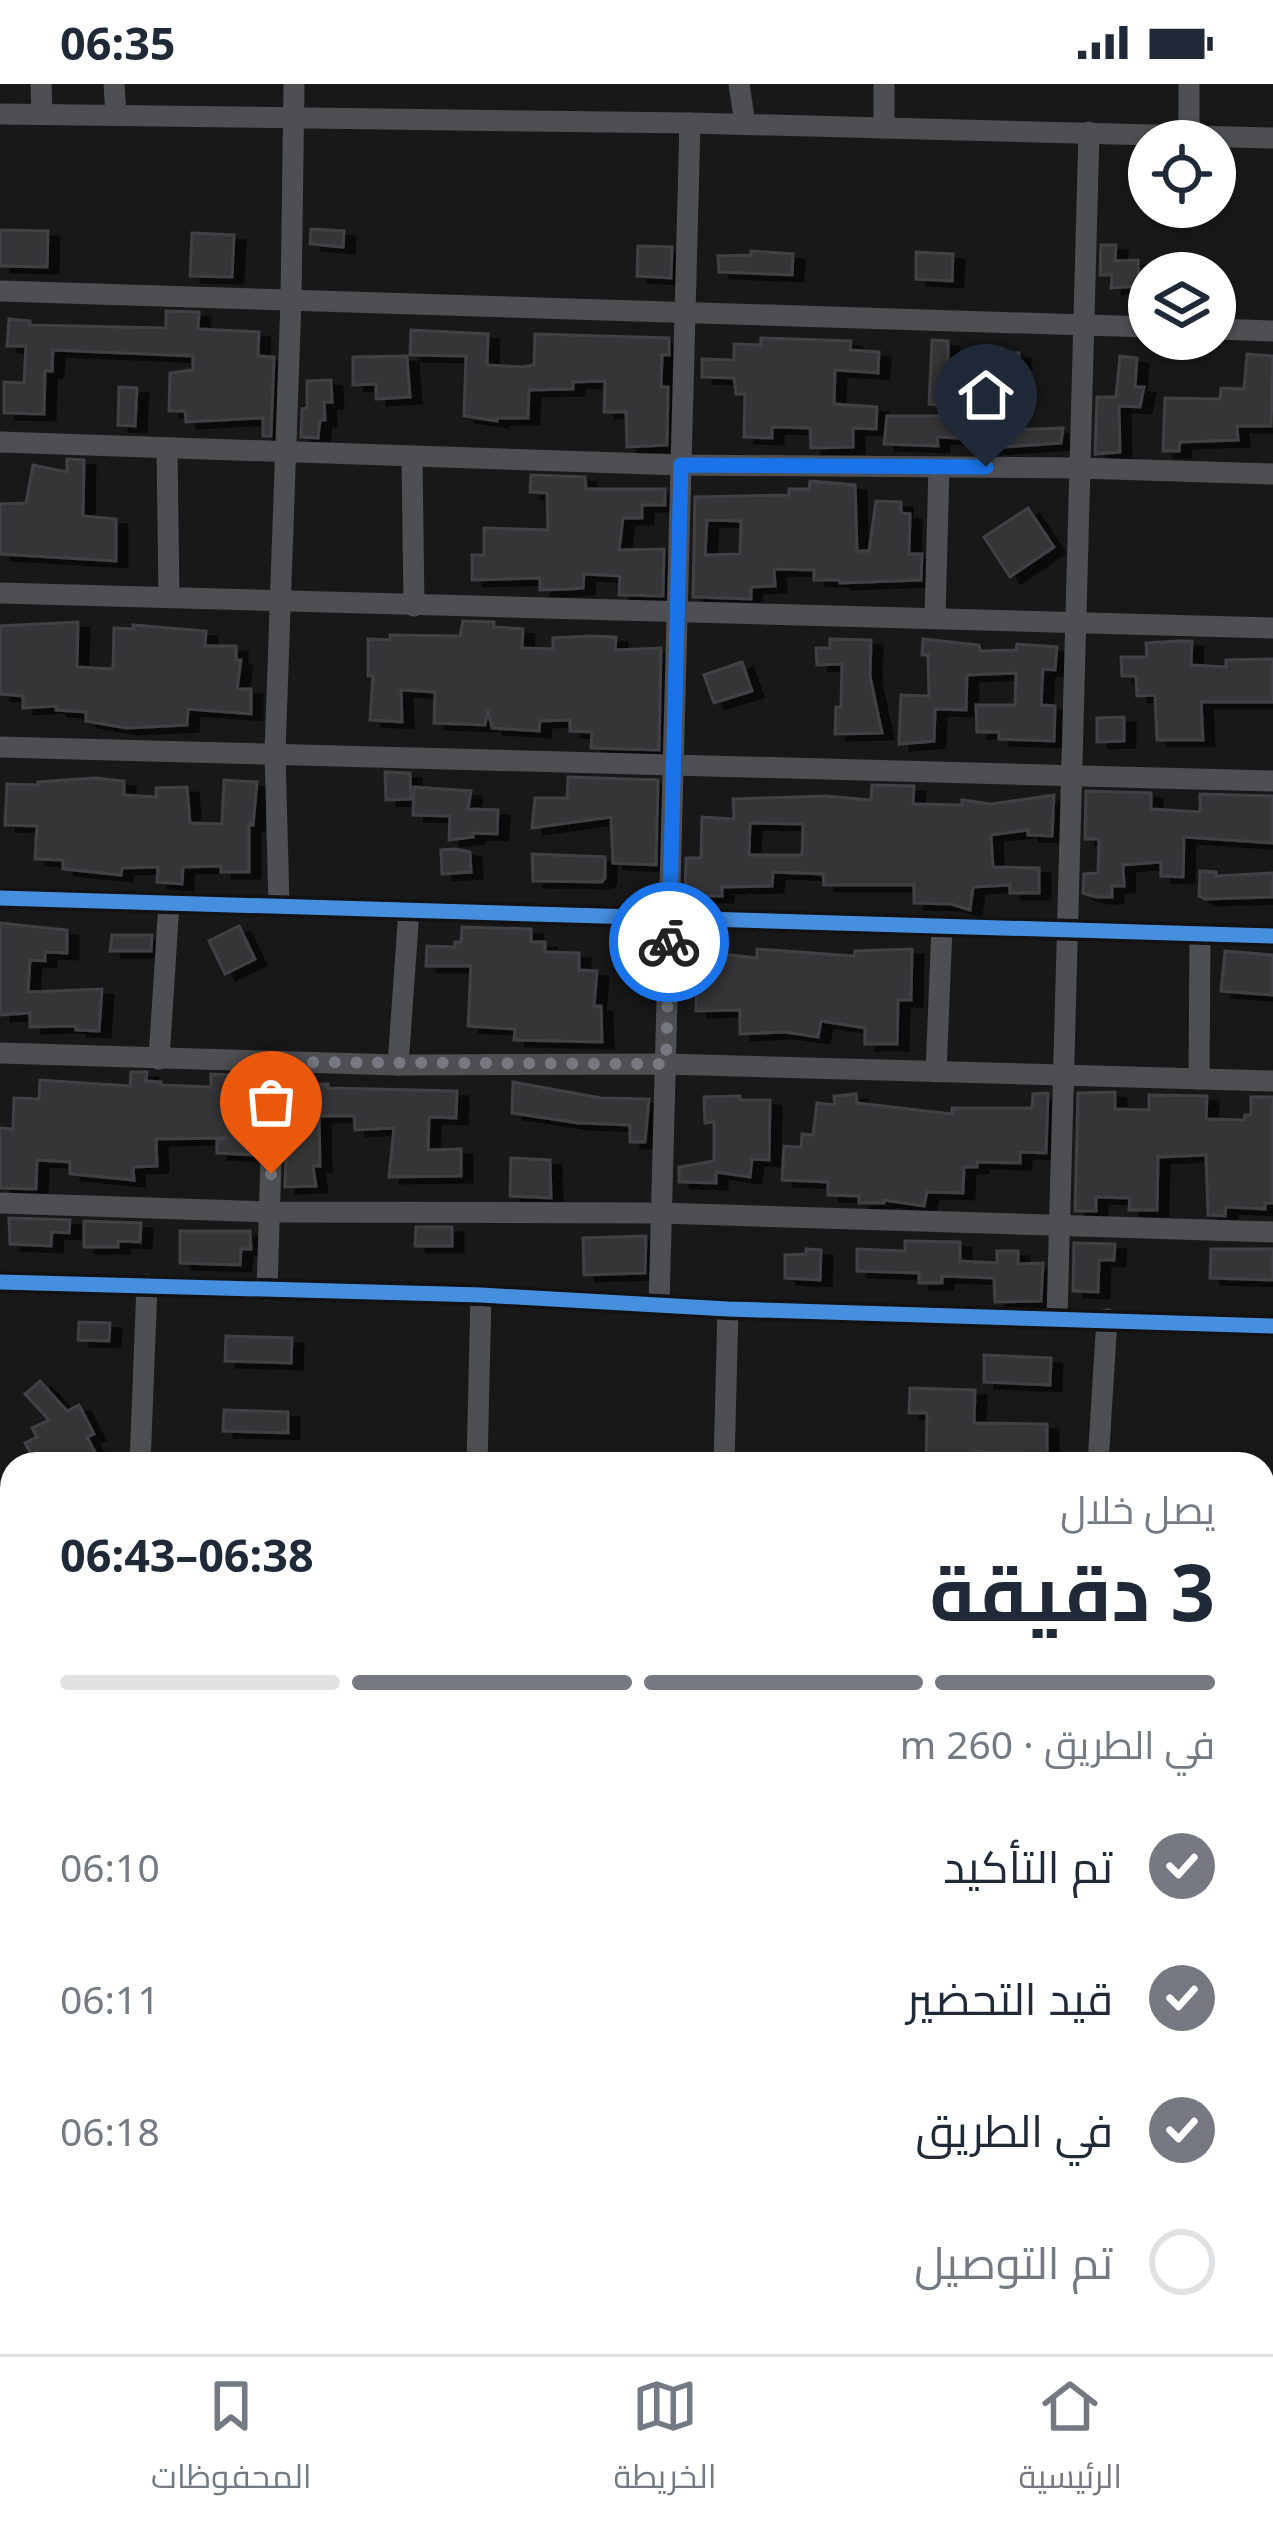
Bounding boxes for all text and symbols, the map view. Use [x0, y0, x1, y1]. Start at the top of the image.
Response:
text: 06:35 [60, 12, 176, 73]
map controls [1128, 120, 1236, 360]
button: locate [1128, 120, 1236, 228]
button: layers [1128, 252, 1236, 360]
pin [935, 344, 1037, 467]
icon: home [953, 362, 1019, 428]
courier [609, 882, 729, 1002]
icon: bike [636, 909, 702, 975]
pin [220, 1051, 322, 1174]
icon: bag [238, 1069, 304, 1135]
text: يصل خلال [1060, 1482, 1215, 1535]
text: 06:38–06:43 [60, 1524, 314, 1585]
text: 3 دقيقة [930, 1538, 1215, 1644]
text: في الطريق · 260 m [900, 1717, 1215, 1770]
icon: check [1149, 1833, 1215, 1899]
text: تم التأكيد [943, 1835, 1113, 1896]
text: 06:10 [60, 1840, 160, 1893]
icon: check [1149, 1965, 1215, 2031]
text: قيد التحضير [907, 1967, 1113, 2028]
text: 06:11 [60, 1972, 160, 2025]
icon: check [1149, 2097, 1215, 2163]
text: في الطريق [916, 2099, 1113, 2160]
text: 06:18 [60, 2104, 160, 2157]
text: تم التوصيل [914, 2231, 1113, 2292]
tab: المحفوظات [151, 2373, 312, 2507]
tab: الخريطة [614, 2373, 717, 2507]
tab: الرئيسية [1019, 2373, 1122, 2507]

